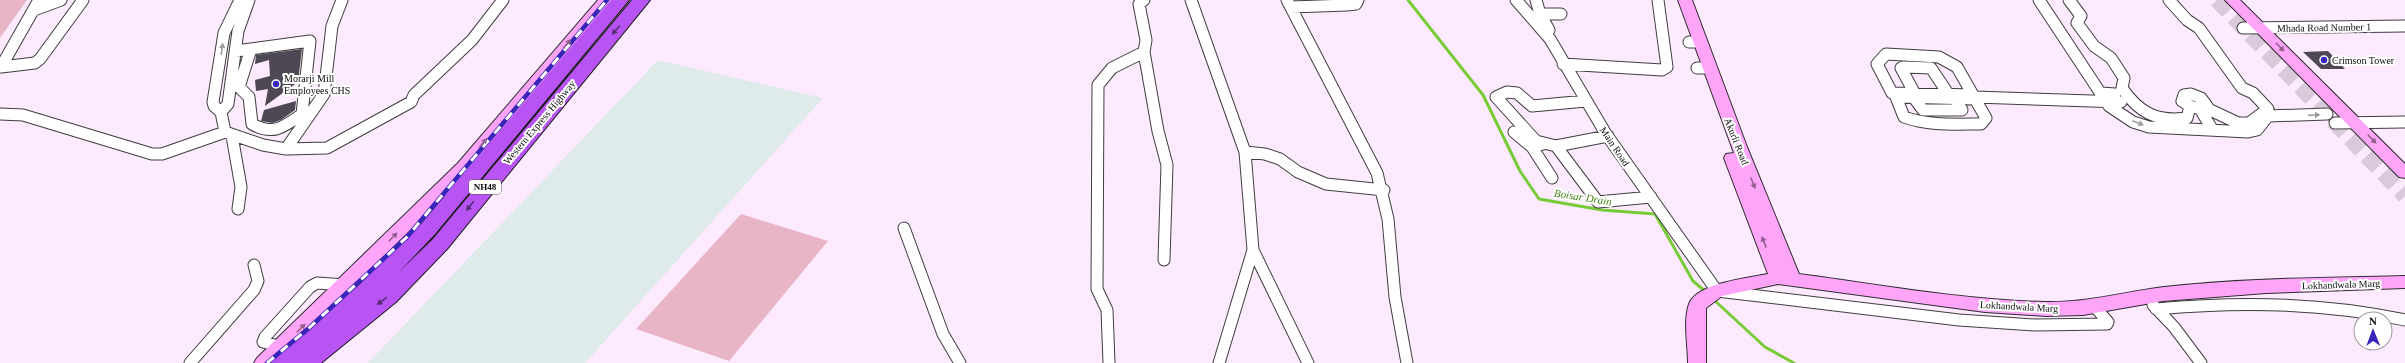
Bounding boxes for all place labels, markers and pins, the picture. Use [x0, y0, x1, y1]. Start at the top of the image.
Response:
marker: Crimson Tower [2319, 55, 2329, 65]
place label: Crimson Tower [2332, 55, 2395, 66]
place label: Morarji Mill Employees CHS [284, 73, 350, 96]
marker: Morarji Mill Employees CHS [271, 79, 281, 89]

